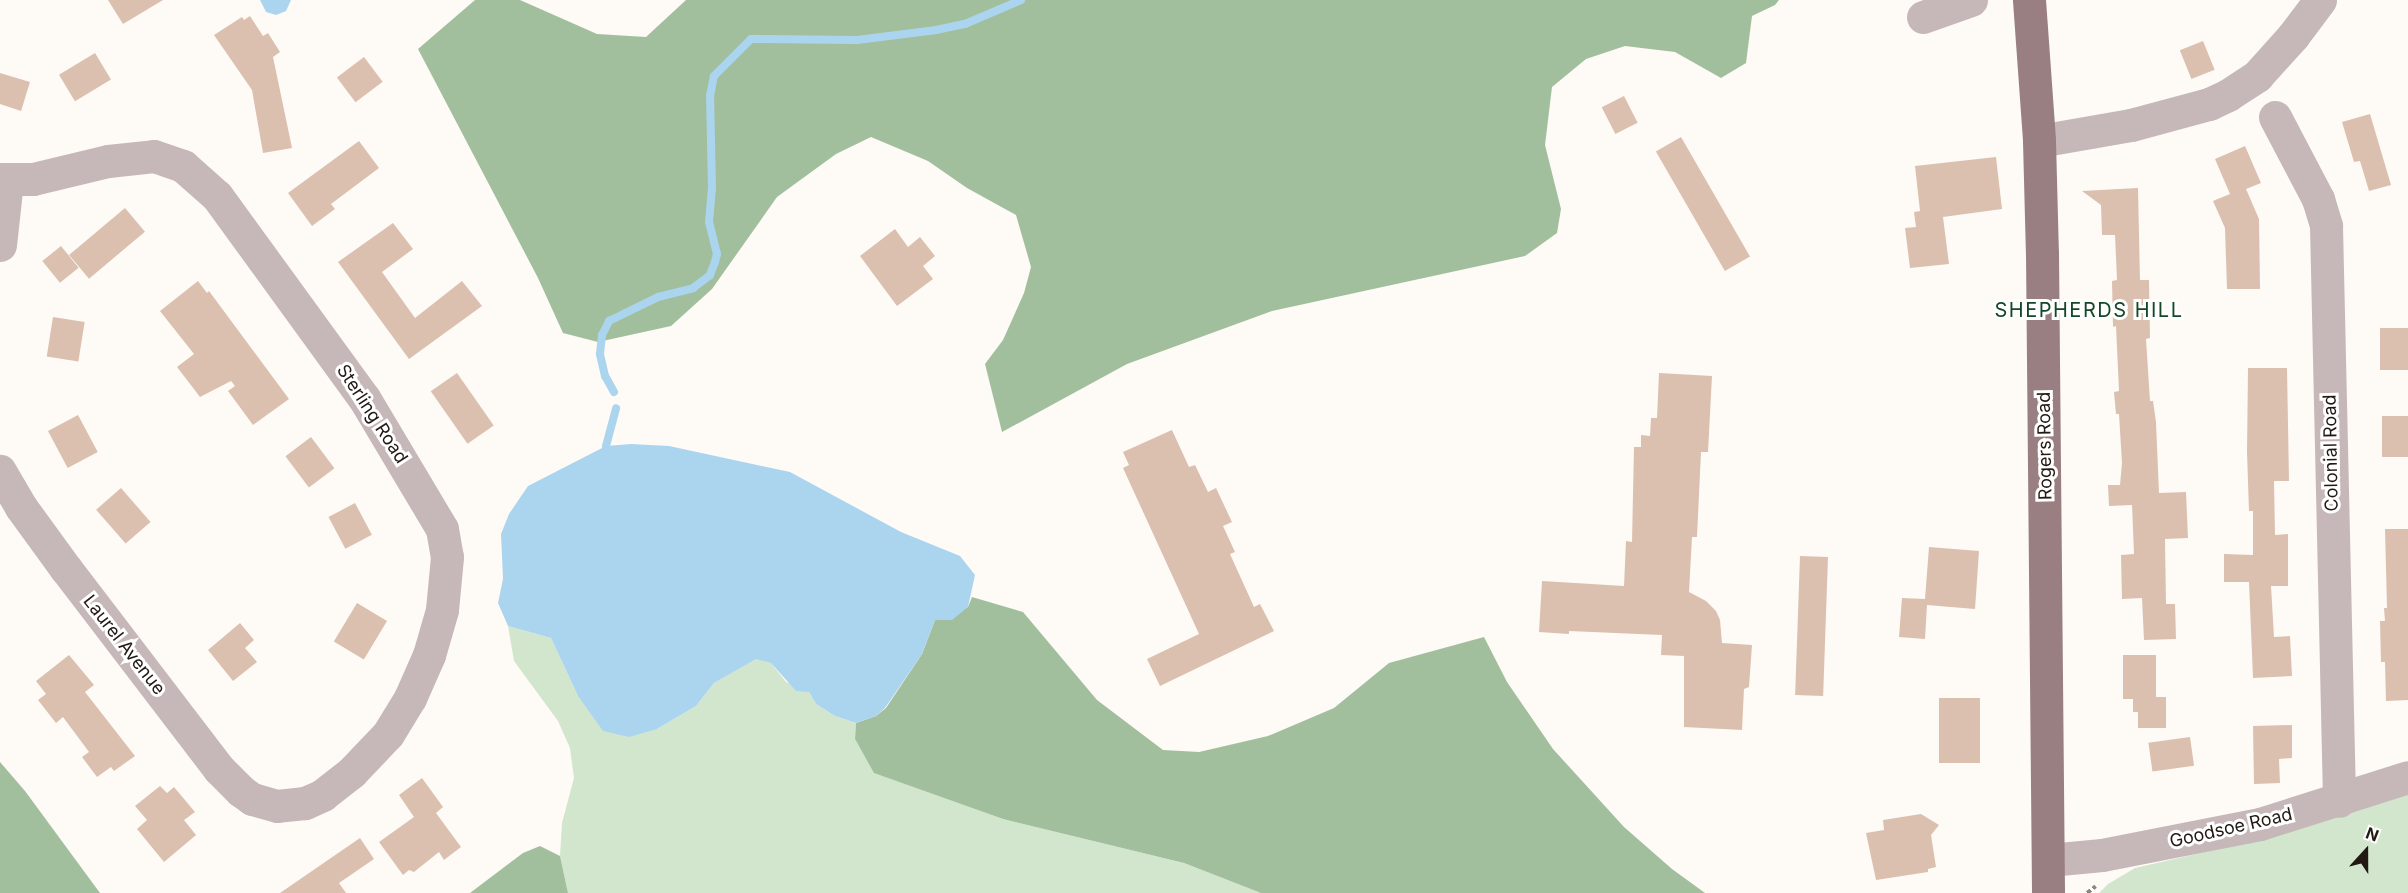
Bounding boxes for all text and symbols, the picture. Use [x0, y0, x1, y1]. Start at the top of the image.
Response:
district label: SHEPHERDS HILL [1995, 298, 2183, 322]
street label: Sterling Road [332, 360, 412, 468]
street label: Rogers Road [2033, 392, 2057, 500]
street label: Colonial Road [2319, 394, 2343, 512]
street label: Laurel Avenue [78, 591, 170, 699]
street label: Goodsoe Road [2168, 803, 2294, 853]
north arrow [2336, 821, 2396, 881]
text: N [2363, 823, 2382, 846]

